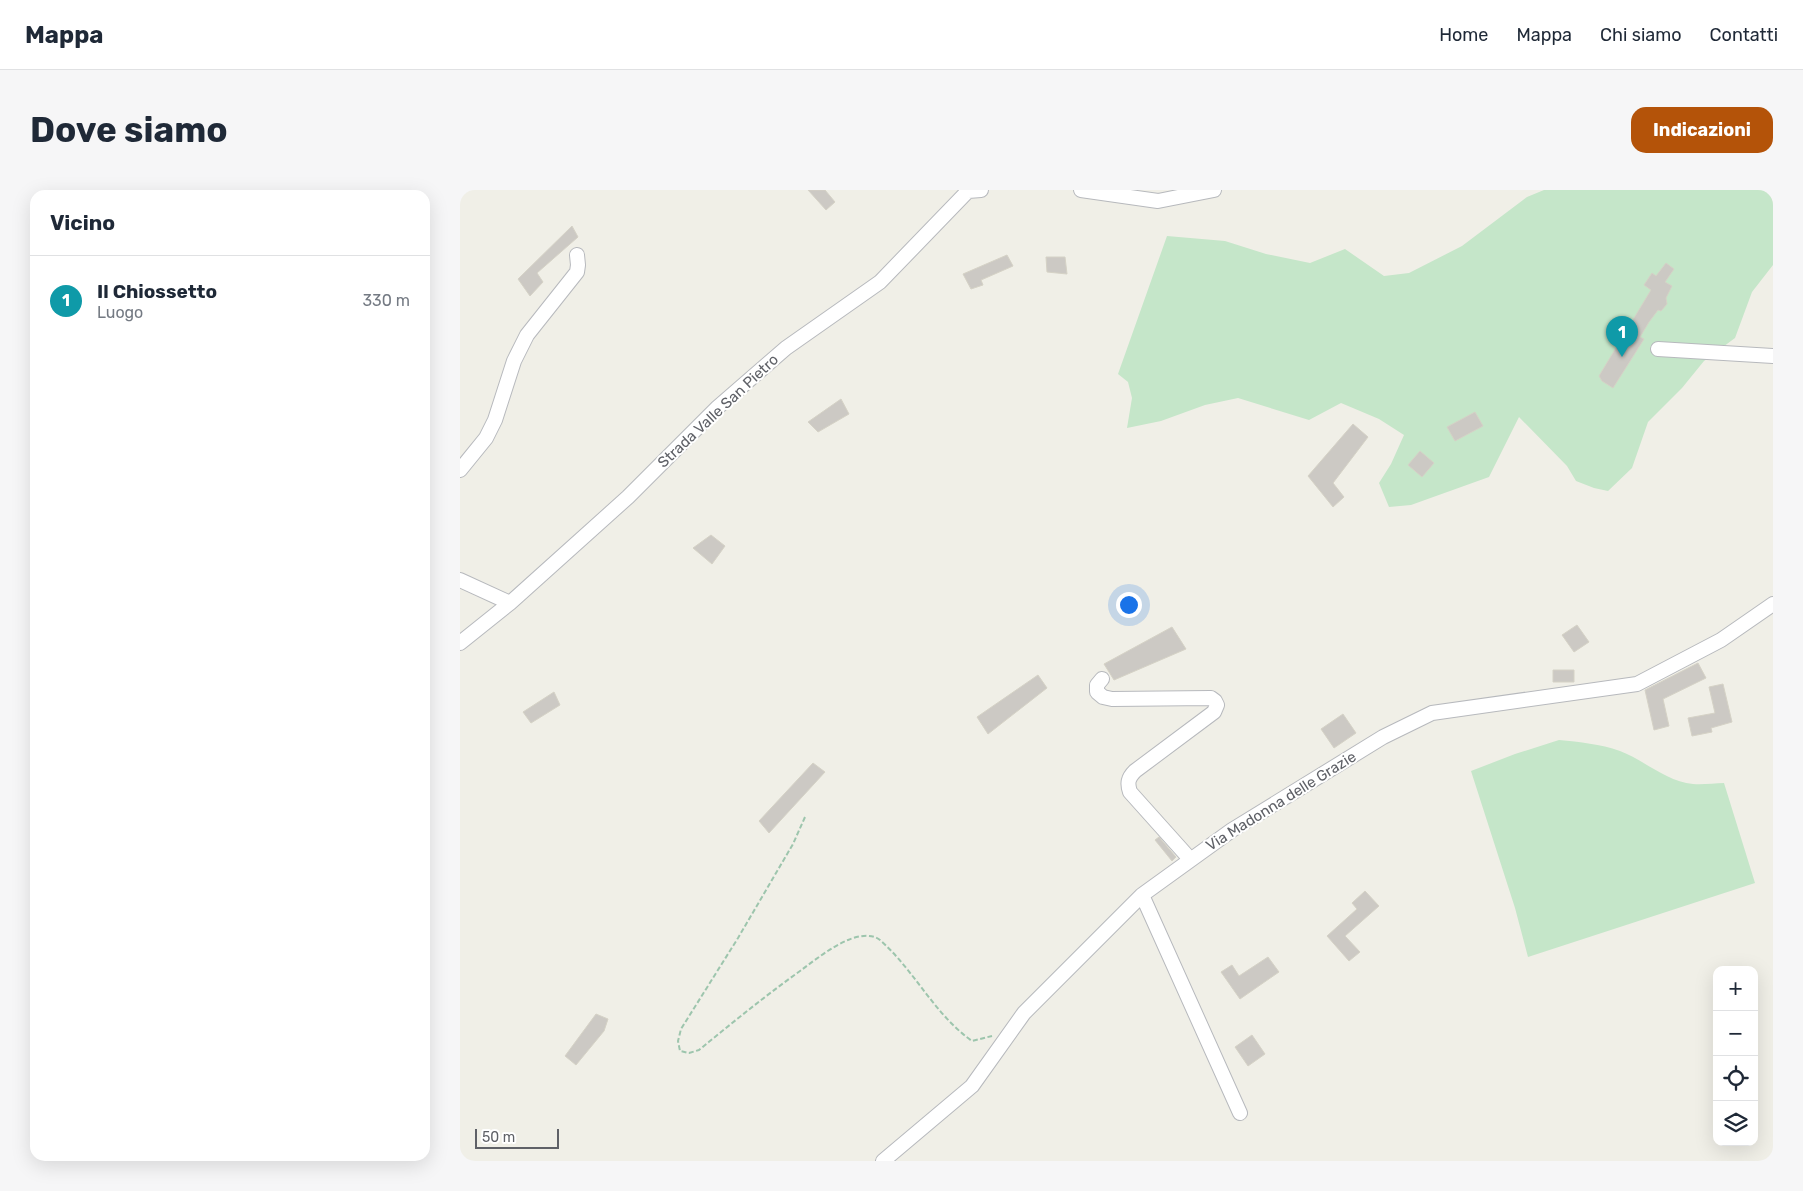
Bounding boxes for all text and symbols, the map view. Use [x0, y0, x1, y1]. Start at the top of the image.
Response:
text: Mappa [25, 21, 103, 49]
text: Home [1439, 24, 1488, 46]
text: Mappa [1516, 24, 1572, 46]
text: Chi siamo [1600, 24, 1682, 46]
text: Contatti [1710, 24, 1778, 46]
button: Indicazioni [1631, 107, 1773, 153]
text: Dove siamo [30, 109, 228, 151]
text: Vicino [50, 210, 115, 235]
text: Il Chiossetto [97, 280, 217, 303]
text: 1 [62, 291, 70, 310]
text: 330 m [362, 291, 410, 310]
text: Luogo [97, 303, 143, 322]
pin: 1 [1606, 316, 1638, 357]
street label: Strada Valle San Pietro [654, 350, 782, 472]
your location [1116, 592, 1142, 618]
street label: Via Madonna delle Grazie [1203, 747, 1359, 855]
map controls [1713, 966, 1758, 1146]
button: + [1713, 966, 1758, 1011]
button: − [1713, 1011, 1758, 1056]
button: locate [1713, 1056, 1758, 1101]
button: layers [1713, 1101, 1758, 1146]
scale bar [475, 1126, 559, 1149]
text: 50 m [482, 1129, 515, 1146]

